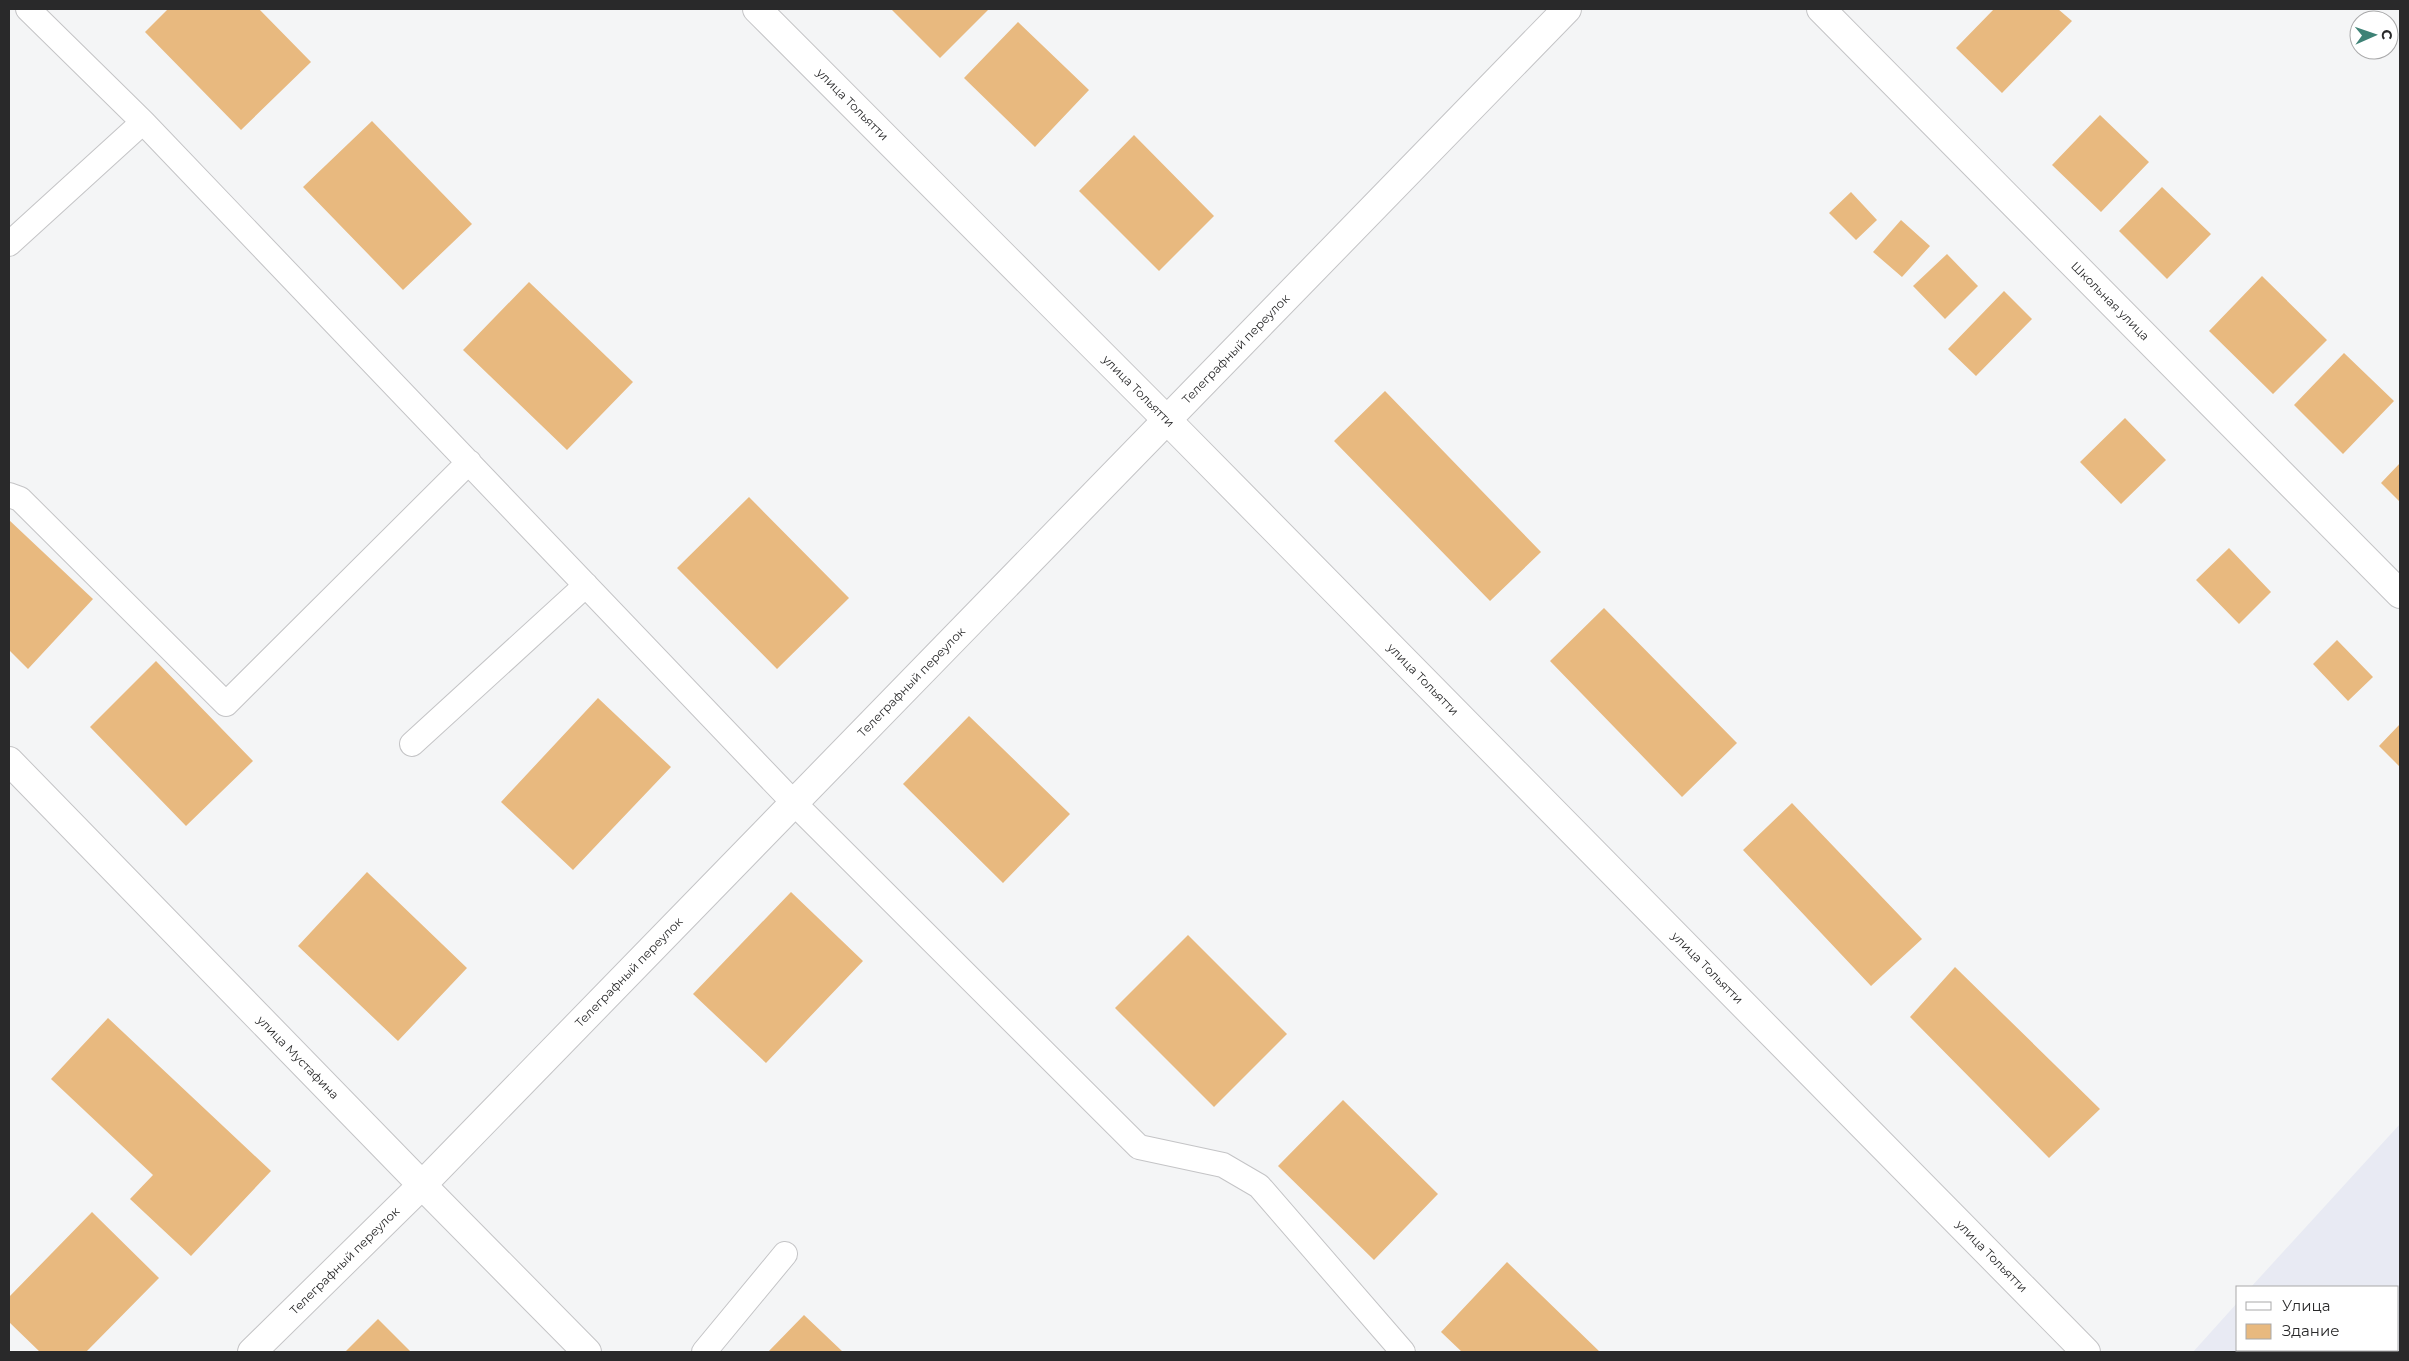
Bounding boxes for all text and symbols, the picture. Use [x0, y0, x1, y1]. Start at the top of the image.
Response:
north arrow [2349, 10, 2399, 60]
text: С [2378, 29, 2396, 40]
street label: улица Тольятти [813, 64, 892, 143]
street label: Школьная улица [2068, 258, 2153, 343]
street label: Телеграфный переулок [1179, 291, 1292, 407]
street label: улица Тольятти [1099, 351, 1178, 430]
street label: Телеграфный переулок [854, 624, 968, 740]
street label: улица Тольятти [1384, 639, 1462, 718]
street label: Телеграфный переулок [572, 914, 686, 1030]
street label: улица Тольятти [1668, 928, 1747, 1007]
street label: улица Мустафина [253, 1012, 342, 1102]
street label: Телеграфный переулок [286, 1203, 402, 1318]
street label: улица Тольятти [1952, 1216, 2031, 1295]
legend [2236, 1286, 2399, 1351]
text: Улица [2282, 1296, 2330, 1315]
text: Здание [2282, 1321, 2340, 1340]

